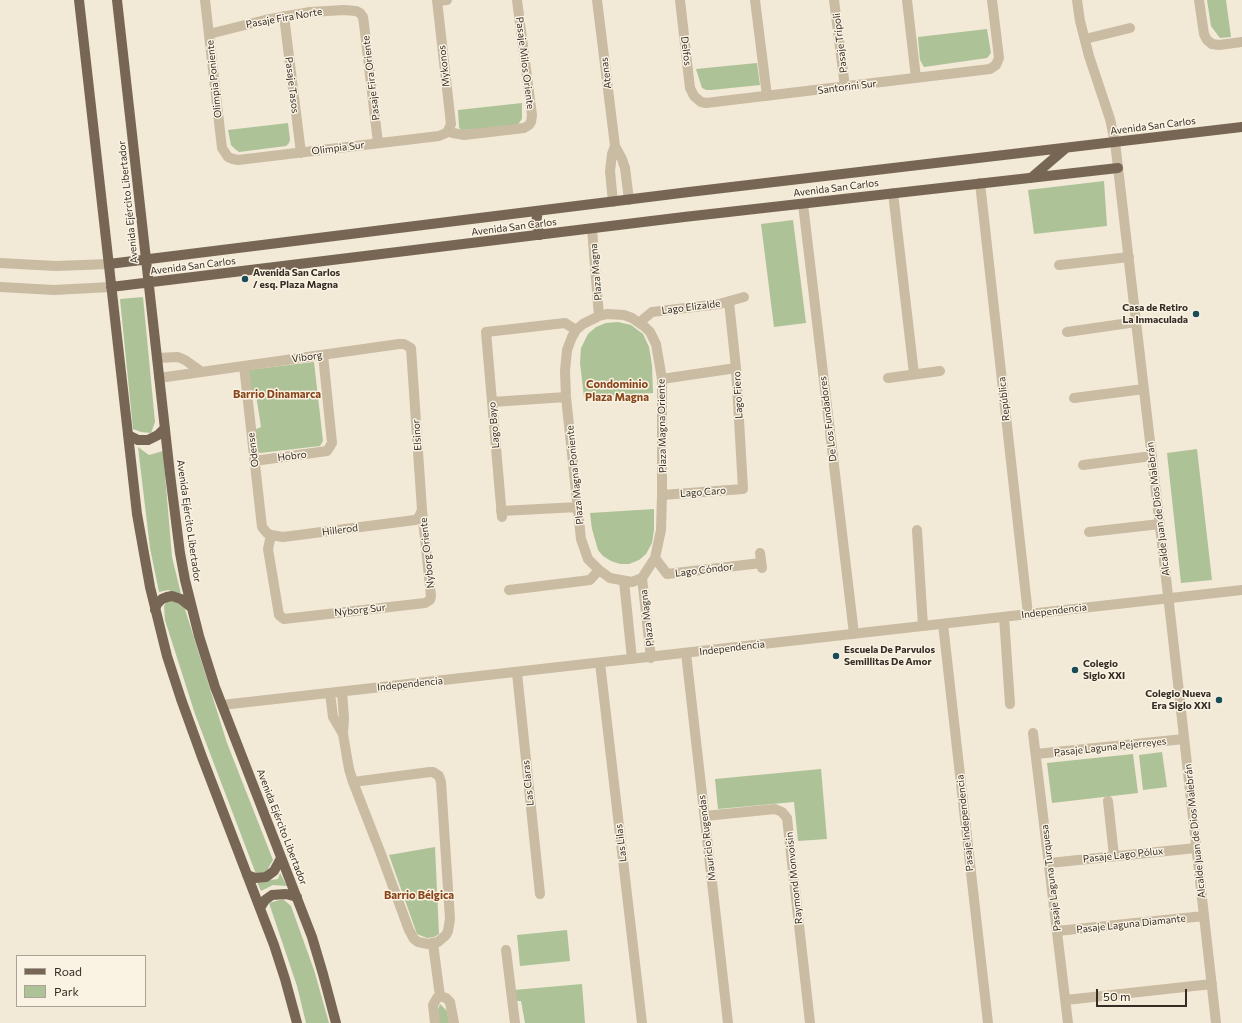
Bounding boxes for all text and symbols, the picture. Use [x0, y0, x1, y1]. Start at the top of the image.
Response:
street label: Pasaje Fira Norte [245, 5, 323, 31]
street label: Pasaje Trípoli [830, 12, 850, 74]
street label: Pasaje Milos Oriente [513, 16, 537, 110]
street label: Pasaje Fira Oriente [360, 35, 382, 121]
street label: Delfos [678, 36, 694, 66]
street label: Olimpia Poniente [204, 39, 224, 119]
street label: Mykonos [436, 45, 452, 87]
street label: Pasaje Tasos [283, 56, 301, 114]
street label: Atenas [598, 57, 614, 89]
street label: Santorini Sur [817, 77, 877, 97]
street label: Avenida San Carlos [1110, 115, 1196, 137]
street label: Olimpia Sur [311, 139, 365, 157]
street label: Avenida Ejército Libertador [116, 140, 140, 264]
street label: Avenida San Carlos [793, 177, 879, 199]
street label: Avenida San Carlos [471, 216, 557, 238]
street label: Plaza Magna [588, 243, 604, 301]
street label: Avenida San Carlos [150, 255, 236, 277]
place label: Avenida San Carlos / esq. Plaza Magna [253, 267, 340, 290]
marker: Avenida San Carlos / esq. Plaza Magna [240, 274, 250, 284]
street label: Lago Elizalde [661, 297, 721, 317]
place label: Casa de Retiro La Inmaculada [1122, 302, 1188, 326]
marker: Casa de Retiro La Inmaculada [1191, 309, 1201, 319]
street label: Viborg [291, 349, 323, 365]
street label: Lago Fiero [731, 371, 745, 419]
street label: De Los Fundadores [817, 376, 839, 462]
street label: República [996, 376, 1012, 422]
district label: Condominio Plaza Magna [585, 377, 649, 403]
street label: Plaza Magna Oriente [655, 379, 669, 473]
district label: Barrio Dinamarca [233, 387, 321, 401]
street label: Lago Bayo [486, 401, 502, 449]
street label: Elsinor [410, 419, 424, 451]
street label: Plaza Magna Poniente [564, 425, 586, 525]
street label: Odense [245, 432, 261, 468]
street label: Alcalde Juan de Dios Malebrán [1144, 441, 1172, 577]
street label: Hobro [277, 448, 307, 464]
street label: Avenida Ejército Libertador [174, 459, 204, 583]
street label: Lago Caro [680, 484, 726, 500]
street label: Nyborg Oriente [417, 517, 437, 589]
street label: Hillerod [321, 522, 359, 538]
street label: Lago Cóndor [674, 560, 734, 580]
street label: Plaza Magna [638, 589, 656, 647]
street label: Nyborg Sur [334, 601, 386, 619]
street label: Independencia [1021, 601, 1087, 621]
street label: Independencia [699, 638, 765, 658]
place label: Escuela De Parvulos Semillitas De Amor [844, 644, 935, 668]
marker: Escuela De Parvulos Semillitas De Amor [831, 651, 841, 661]
place label: Colegio Siglo XXI [1083, 658, 1125, 682]
marker: Colegio Siglo XXI [1070, 665, 1080, 675]
street label: Independencia [377, 675, 443, 693]
place label: Colegio Nueva Era Siglo XXI [1145, 688, 1211, 712]
marker: Colegio Nueva Era Siglo XXI [1214, 695, 1224, 705]
street label: Pasaje Laguna Pejerreyes [1053, 735, 1167, 759]
street label: Las Claras [520, 760, 536, 806]
street label: Alcalde Juan de Dios Malebrán [1182, 763, 1208, 899]
street label: Avenida Ejército Libertador [254, 767, 310, 887]
street label: Pasaje Independencia [954, 774, 976, 872]
street label: Mauricio Rugendas [696, 794, 718, 882]
street label: Las Lilas [613, 823, 629, 863]
street label: Pasaje Laguna Turquesa [1039, 824, 1063, 932]
street label: Raymond Monvoisin [783, 831, 805, 925]
street label: Pasaje Lago Pólux [1082, 845, 1164, 865]
district label: Barrio Bélgica [384, 888, 454, 902]
street label: Pasaje Laguna Diamante [1076, 912, 1186, 936]
legend [16, 955, 146, 1007]
text: Road [54, 964, 82, 978]
scale bar [1098, 981, 1189, 1007]
text: Park [54, 984, 79, 998]
text: 50 m [1103, 989, 1131, 1003]

